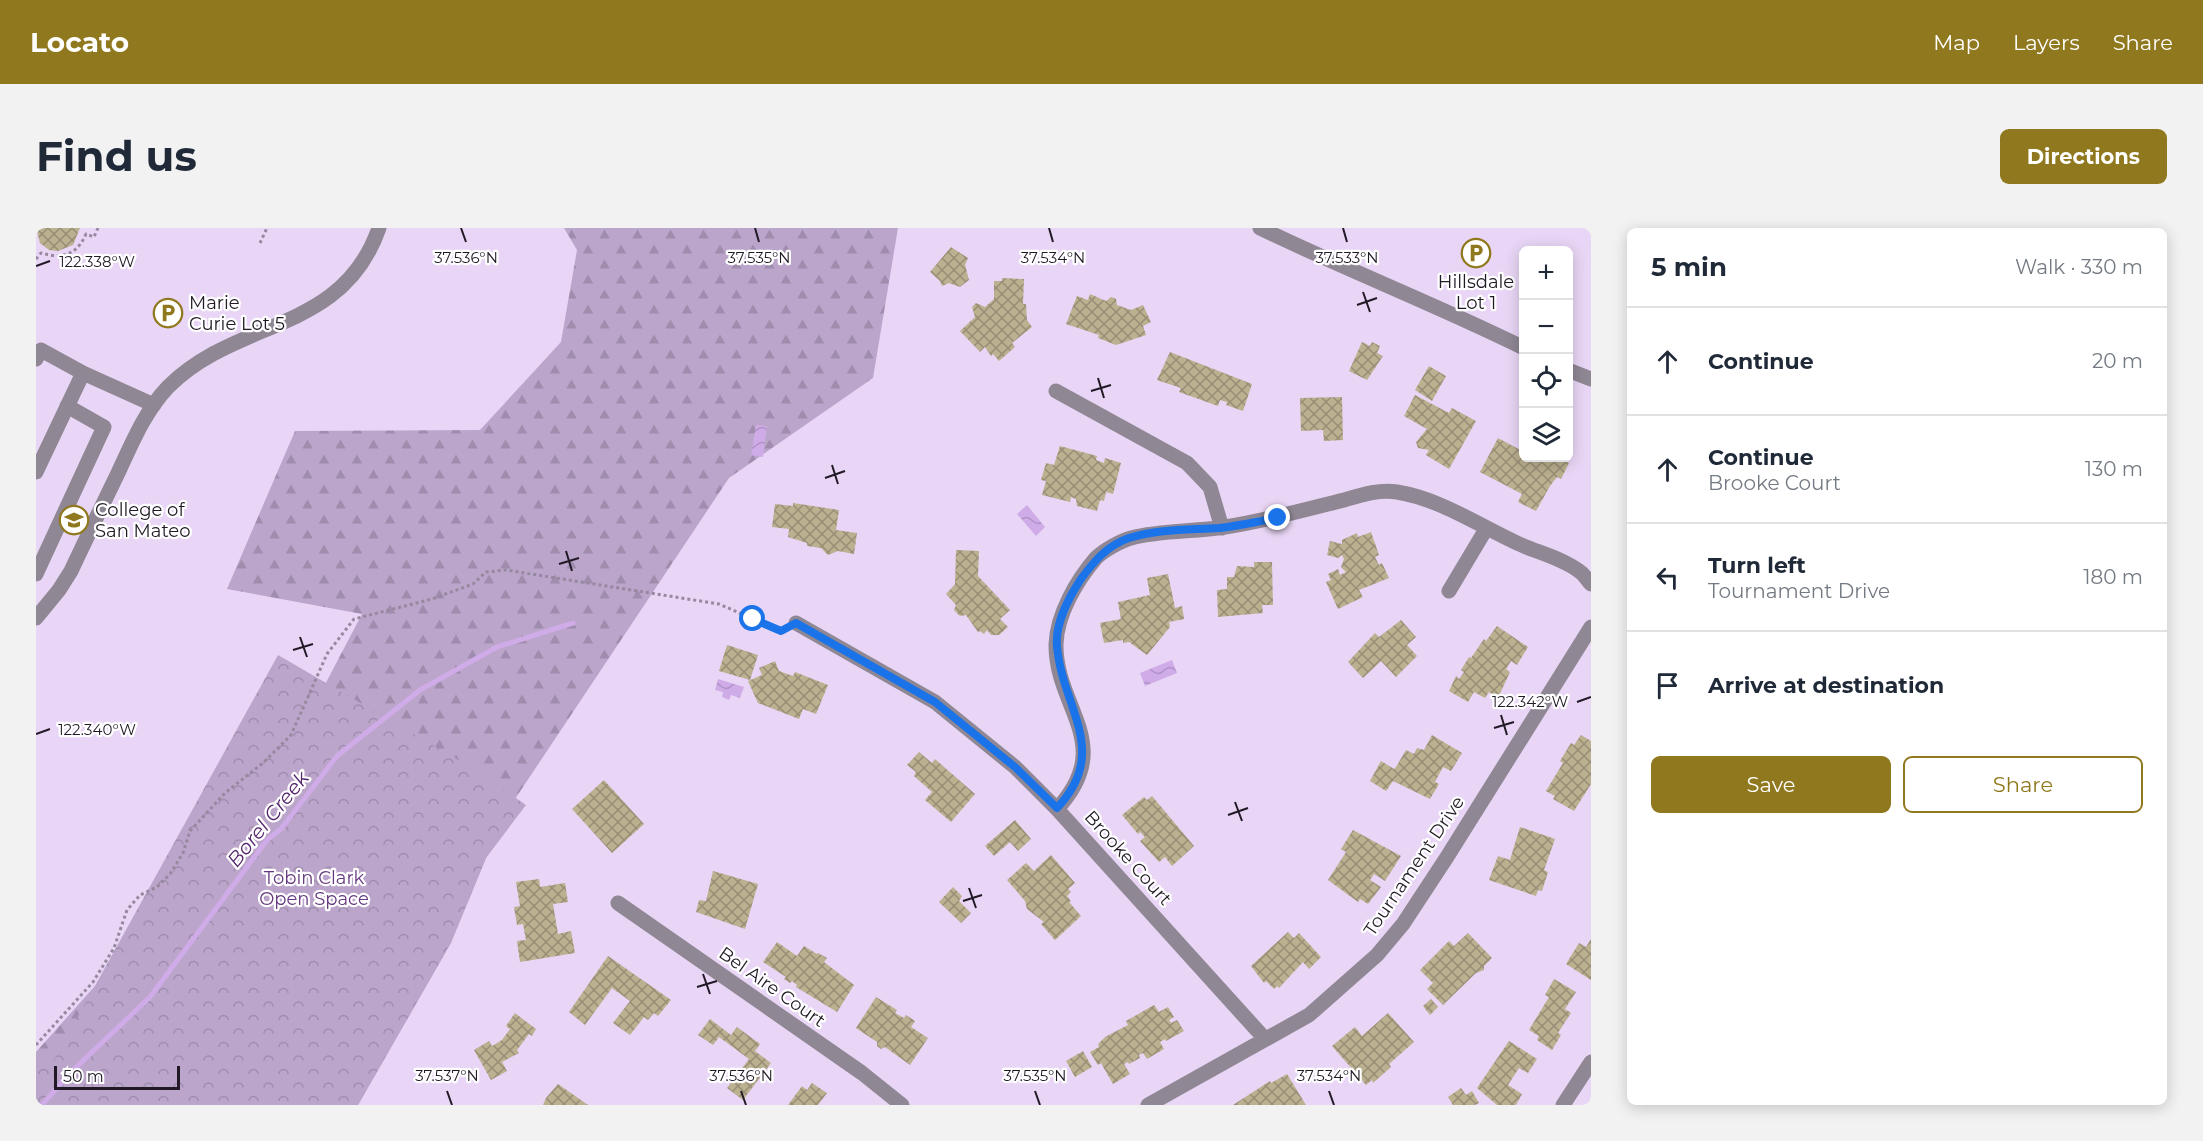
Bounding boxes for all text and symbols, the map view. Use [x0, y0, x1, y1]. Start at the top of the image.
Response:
text: Locato [30, 25, 129, 59]
text: Map [1933, 30, 1980, 55]
text: Layers [2013, 30, 2080, 55]
text: Share [2113, 30, 2173, 55]
button: Directions [2000, 129, 2167, 184]
text: Find us [36, 130, 197, 182]
parking icon: Hillsdale Lot 1 [1460, 237, 1492, 269]
map controls [1519, 246, 1573, 462]
button: + [1519, 246, 1573, 300]
text: 37.536°N [434, 248, 498, 267]
text: 37.535°N [728, 248, 790, 267]
text: 37.534°N [1021, 248, 1085, 267]
text: 37.533°N [1315, 248, 1379, 267]
text: 5 min [1651, 251, 1727, 283]
text: 122.338°W [59, 252, 135, 271]
text: Walk · 330 m [2015, 255, 2143, 279]
place label: Hillsdale Lot 1 [1438, 271, 1514, 314]
place label: Marie Curie Lot 5 [189, 292, 285, 335]
parking icon: Marie Curie Lot 5 [152, 297, 184, 329]
button: − [1519, 300, 1573, 354]
icon: ahead [1651, 345, 1684, 378]
text: Continue [1708, 348, 1814, 375]
text: 20 m [2092, 349, 2143, 373]
button: locate [1519, 354, 1573, 408]
button: layers [1519, 408, 1573, 462]
text: Continue [1708, 444, 1814, 471]
icon: ahead [1651, 453, 1684, 486]
text: 130 m [2085, 457, 2143, 481]
text: Brooke Court [1708, 471, 1841, 495]
place label: College of San Mateo [95, 499, 191, 542]
school or university icon: College of San Mateo [58, 504, 90, 536]
route end [1264, 504, 1290, 530]
text: Turn left [1708, 552, 1806, 579]
icon: left [1651, 561, 1684, 594]
text: 180 m [2083, 565, 2143, 589]
text: Tournament Drive [1708, 579, 1890, 603]
route start [739, 605, 765, 631]
icon: arrive [1651, 669, 1684, 702]
text: Arrive at destination [1708, 672, 1944, 699]
text: 122.342°W [1492, 692, 1568, 711]
text: 122.340°W [58, 720, 136, 739]
button: Save [1651, 756, 1891, 813]
button: Share [1903, 756, 2143, 813]
water label: Borel Creek [222, 765, 315, 872]
street label: Tournament Drive [1359, 792, 1469, 940]
street label: Brooke Court [1080, 806, 1176, 910]
park label: Tobin Clark Open Space [259, 867, 369, 910]
street label: Bel Aire Court [715, 942, 829, 1032]
scale bar [54, 1063, 180, 1090]
text: 37.537°N [415, 1066, 479, 1085]
text: 37.536°N [709, 1066, 773, 1085]
text: 37.535°N [1004, 1066, 1066, 1085]
text: 37.534°N [1297, 1066, 1361, 1085]
text: 50 m [63, 1067, 104, 1086]

